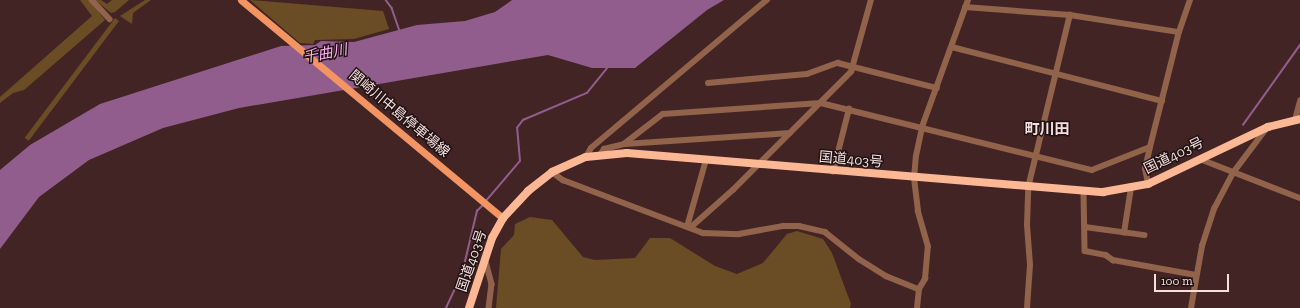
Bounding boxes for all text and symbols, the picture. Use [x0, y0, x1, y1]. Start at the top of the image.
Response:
water label: 千曲川 [301, 41, 349, 67]
street label: 関崎川中島停車場線 [345, 67, 453, 161]
district label: 町川田 [1025, 121, 1069, 139]
street label: 国道403号 [1141, 134, 1207, 178]
street label: 国道403号 [818, 149, 884, 171]
street label: 国道403号 [454, 228, 490, 294]
scale bar [1156, 266, 1231, 292]
text: 100 m [1161, 274, 1193, 288]

